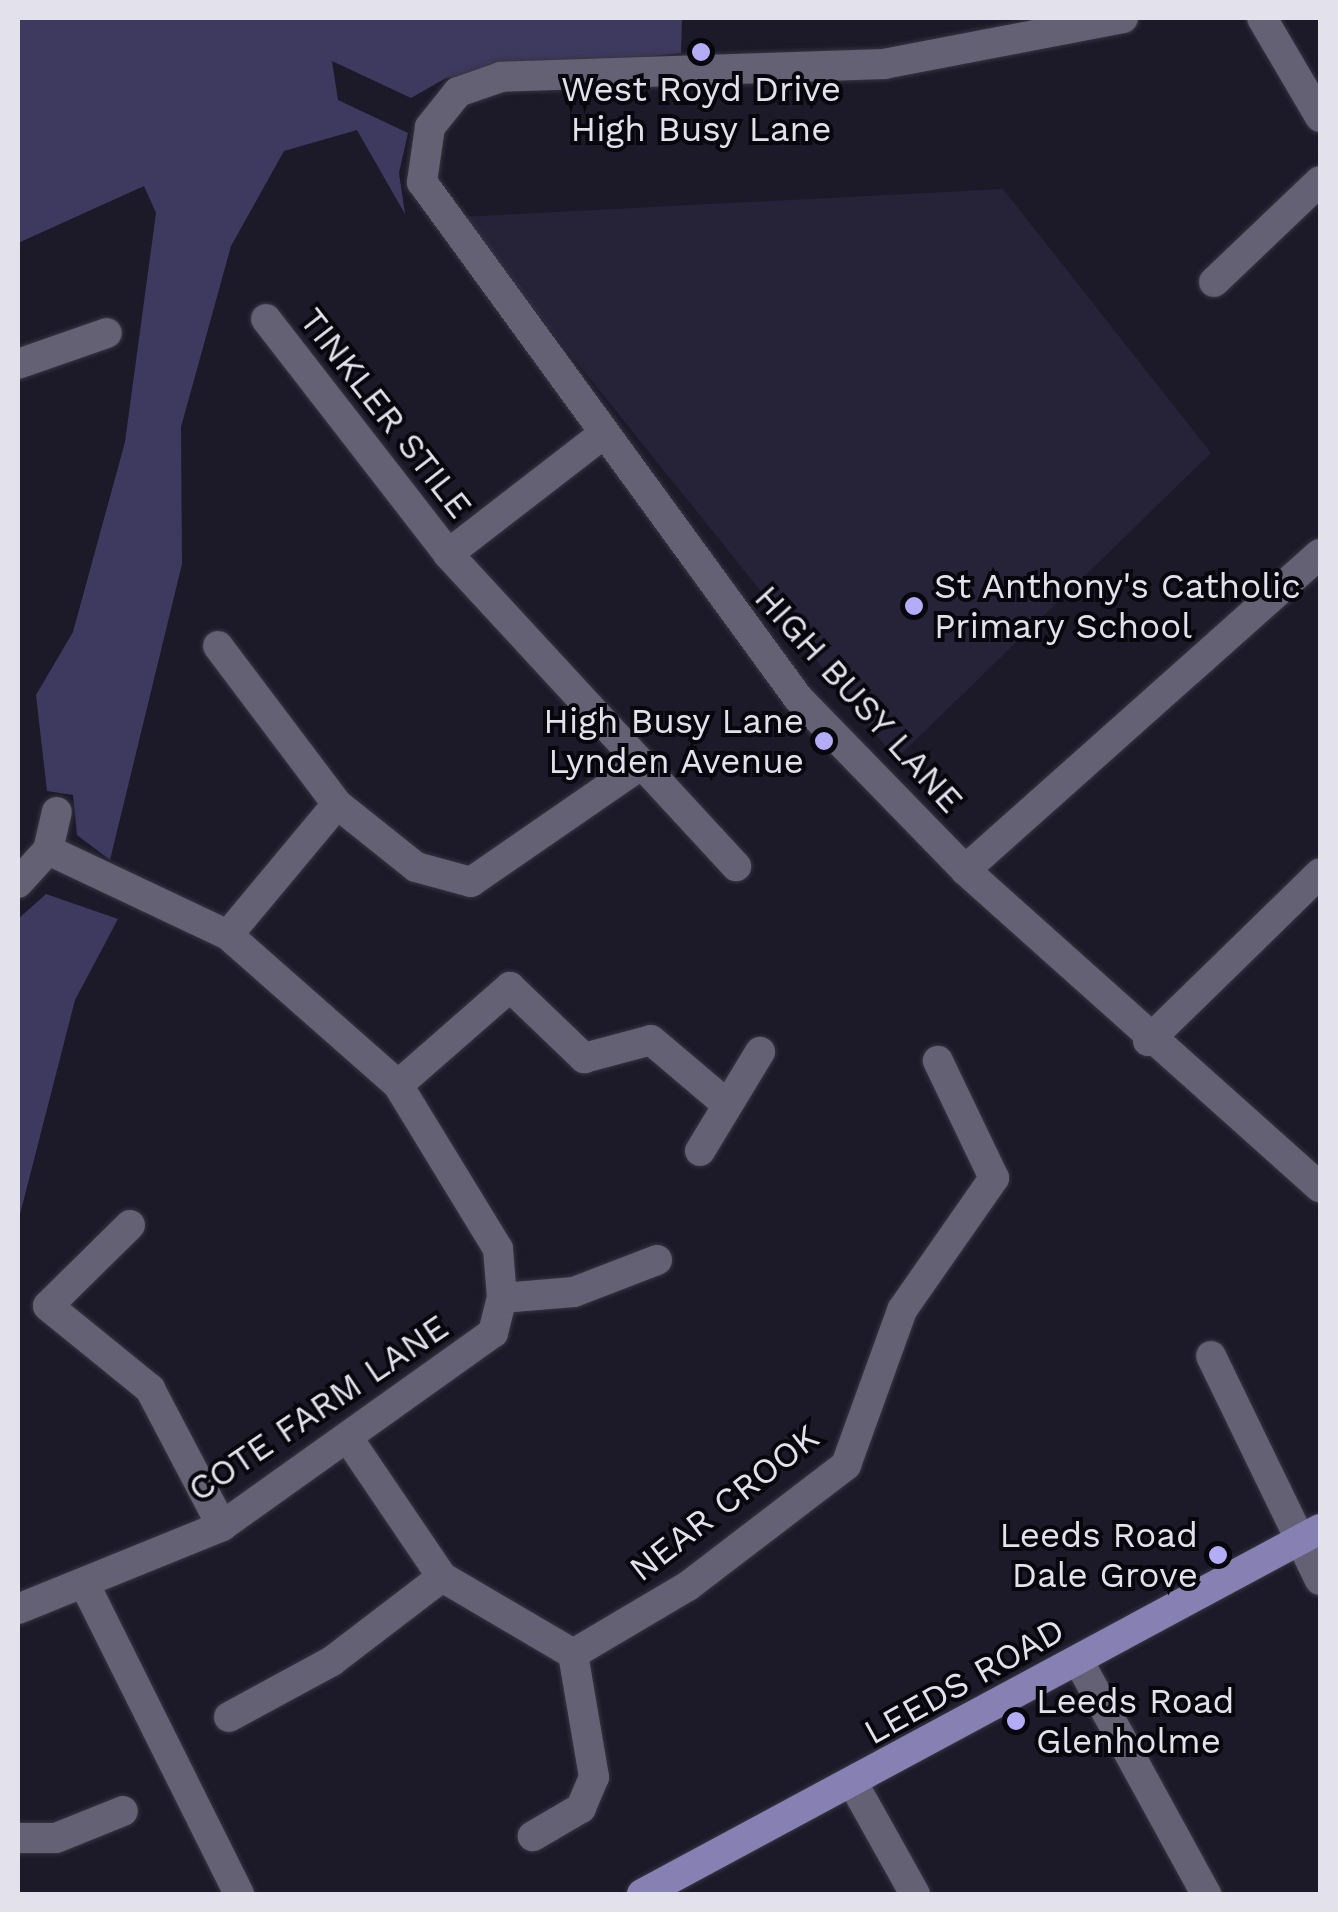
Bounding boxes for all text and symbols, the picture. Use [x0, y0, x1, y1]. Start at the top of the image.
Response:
marker: West Royd Drive High Busy Lane [690, 41, 712, 63]
place label: West Royd Drive High Busy Lane [561, 68, 841, 150]
street label: TINKLER STILE [291, 300, 481, 526]
place label: St Anthony's Catholic Primary School [934, 565, 1302, 647]
street label: HIGH BUSY LANE [746, 576, 972, 822]
marker: St Anthony's Catholic Primary School [903, 595, 925, 617]
place label: High Busy Lane Lynden Avenue [542, 700, 804, 782]
marker: High Busy Lane Lynden Avenue [813, 730, 835, 752]
street label: COTE FARM LANE [180, 1306, 456, 1510]
street label: NEAR CROOK [621, 1416, 827, 1590]
place label: Leeds Road Dale Grove [999, 1514, 1198, 1596]
marker: Leeds Road Dale Grove [1207, 1544, 1229, 1566]
street label: LEEDS ROAD [857, 1609, 1071, 1753]
place label: Leeds Road Glenholme [1036, 1680, 1235, 1762]
marker: Leeds Road Glenholme [1005, 1710, 1027, 1732]

